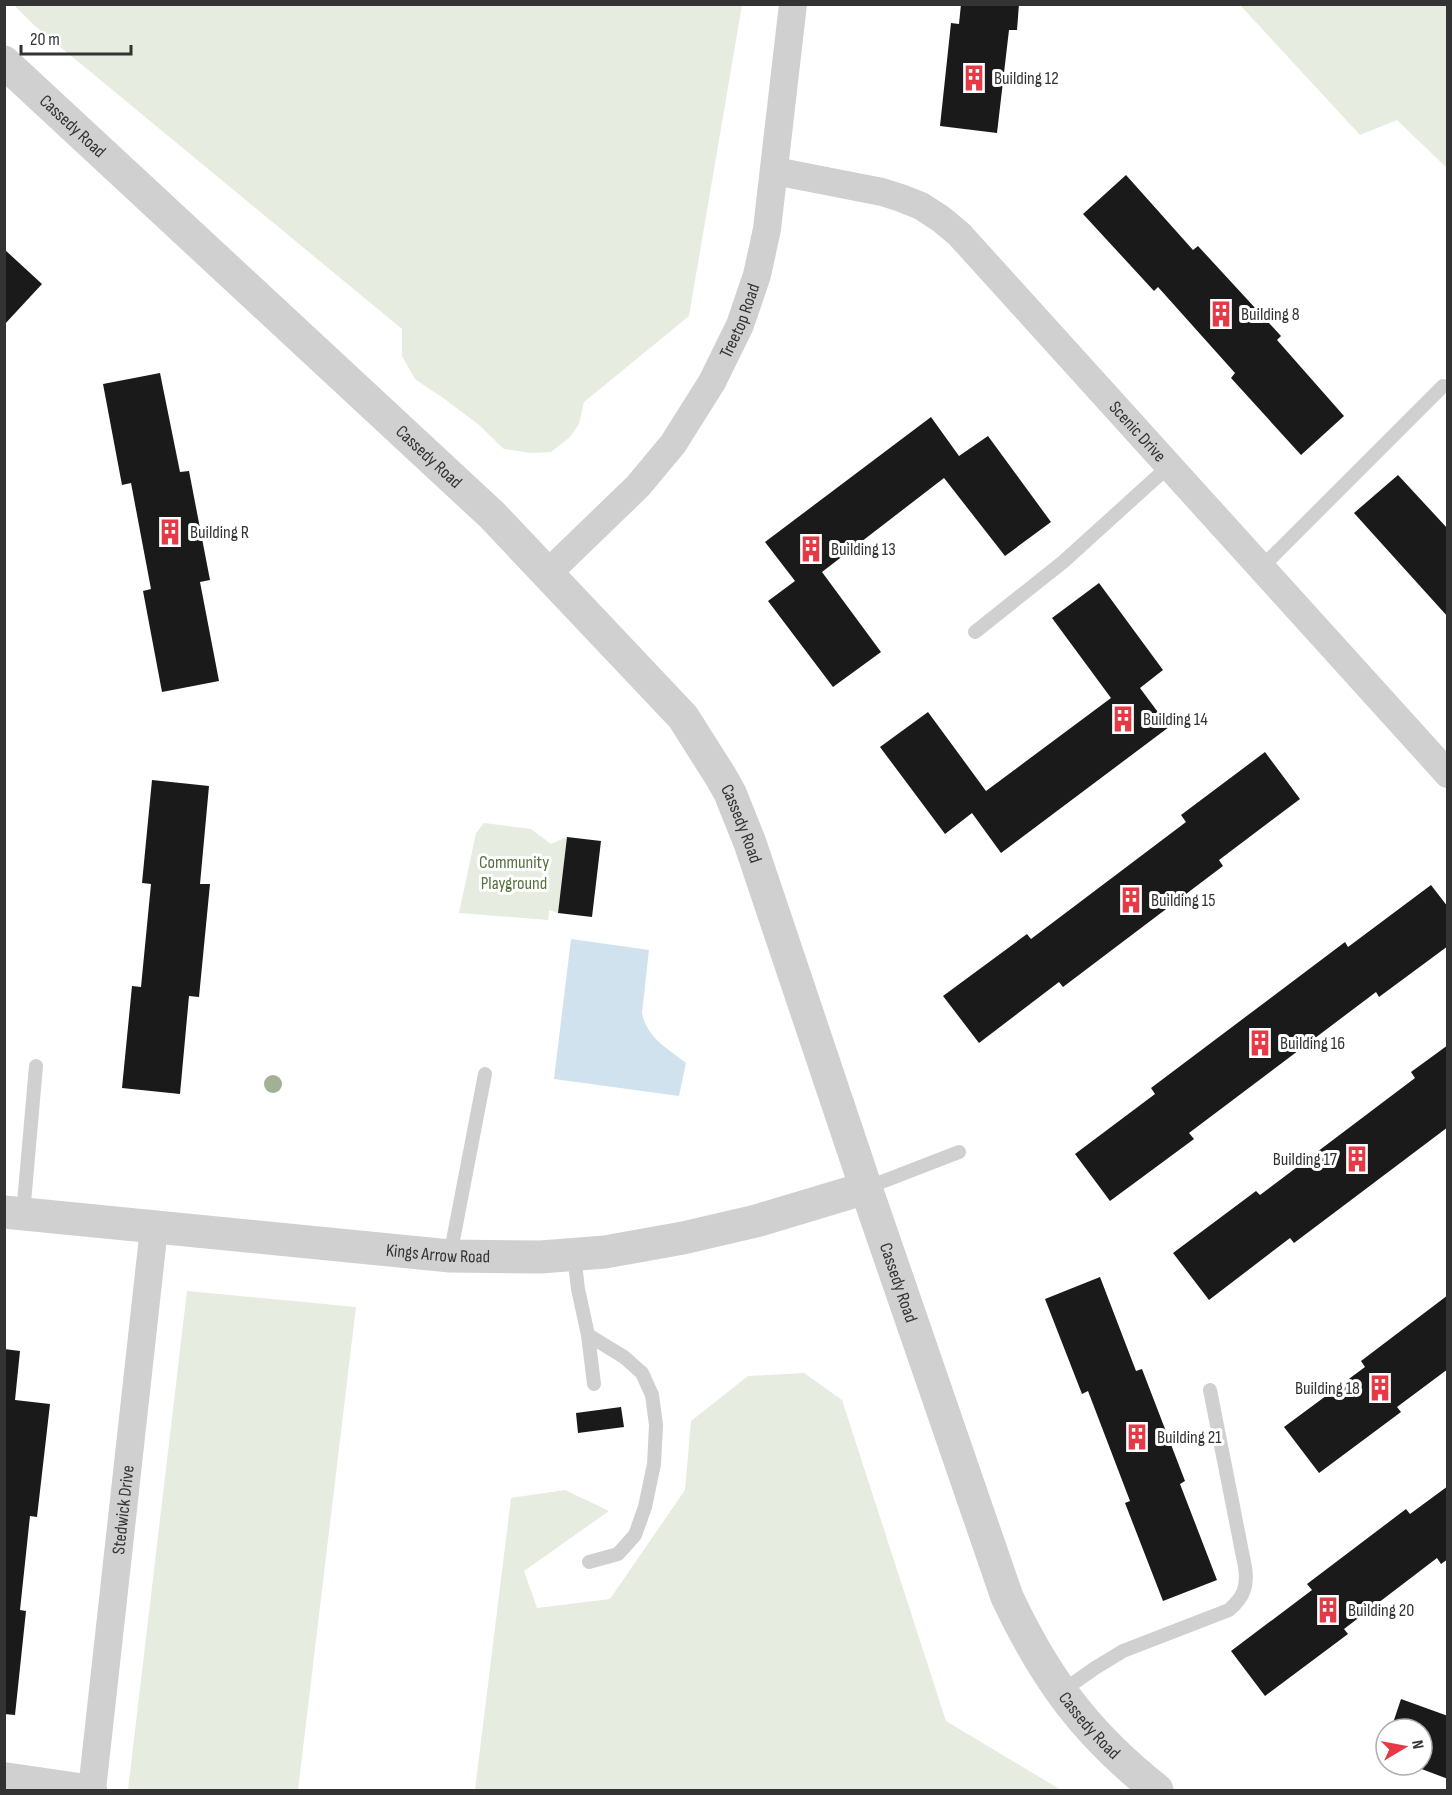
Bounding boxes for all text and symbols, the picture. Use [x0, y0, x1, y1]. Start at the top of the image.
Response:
scale bar [21, 18, 130, 56]
text: 20 m [30, 29, 60, 50]
building icon: Building 12 [959, 63, 989, 93]
place label: Building 12 [994, 68, 1059, 89]
street label: Cassedy Road [35, 90, 110, 162]
street label: Treetop Road [715, 281, 764, 362]
building icon: Building 8 [1206, 299, 1236, 329]
place label: Building 8 [1241, 304, 1300, 325]
street label: Scenic Drive [1104, 397, 1170, 466]
street label: Cassedy Road [391, 421, 466, 493]
building icon: Building R [155, 517, 185, 547]
place label: Building R [190, 522, 249, 543]
building icon: Building 13 [796, 534, 826, 564]
place label: Building 13 [831, 539, 896, 560]
building icon: Building 14 [1108, 704, 1138, 734]
place label: Building 14 [1143, 709, 1208, 730]
street label: Cassedy Road [716, 781, 766, 866]
park label: Community Playground [479, 852, 549, 894]
building icon: Building 15 [1116, 885, 1146, 915]
place label: Building 15 [1151, 890, 1215, 911]
building icon: Building 16 [1245, 1028, 1275, 1058]
place label: Building 16 [1280, 1033, 1345, 1054]
building icon: Building 17 [1342, 1144, 1372, 1174]
place label: Building 17 [1273, 1149, 1338, 1170]
street label: Kings Arrow Road [385, 1240, 490, 1267]
street label: Cassedy Road [875, 1240, 922, 1325]
building icon: Building 18 [1365, 1373, 1395, 1403]
place label: Building 18 [1295, 1378, 1360, 1399]
building icon: Building 21 [1122, 1422, 1152, 1452]
place label: Building 21 [1157, 1427, 1222, 1448]
street label: Stedwick Drive [108, 1464, 139, 1556]
building icon: Building 20 [1313, 1595, 1343, 1625]
place label: Building 20 [1348, 1600, 1414, 1621]
street label: Cassedy Road [1054, 1688, 1124, 1764]
north arrow [1374, 1717, 1434, 1777]
text: N [1407, 1739, 1427, 1751]

